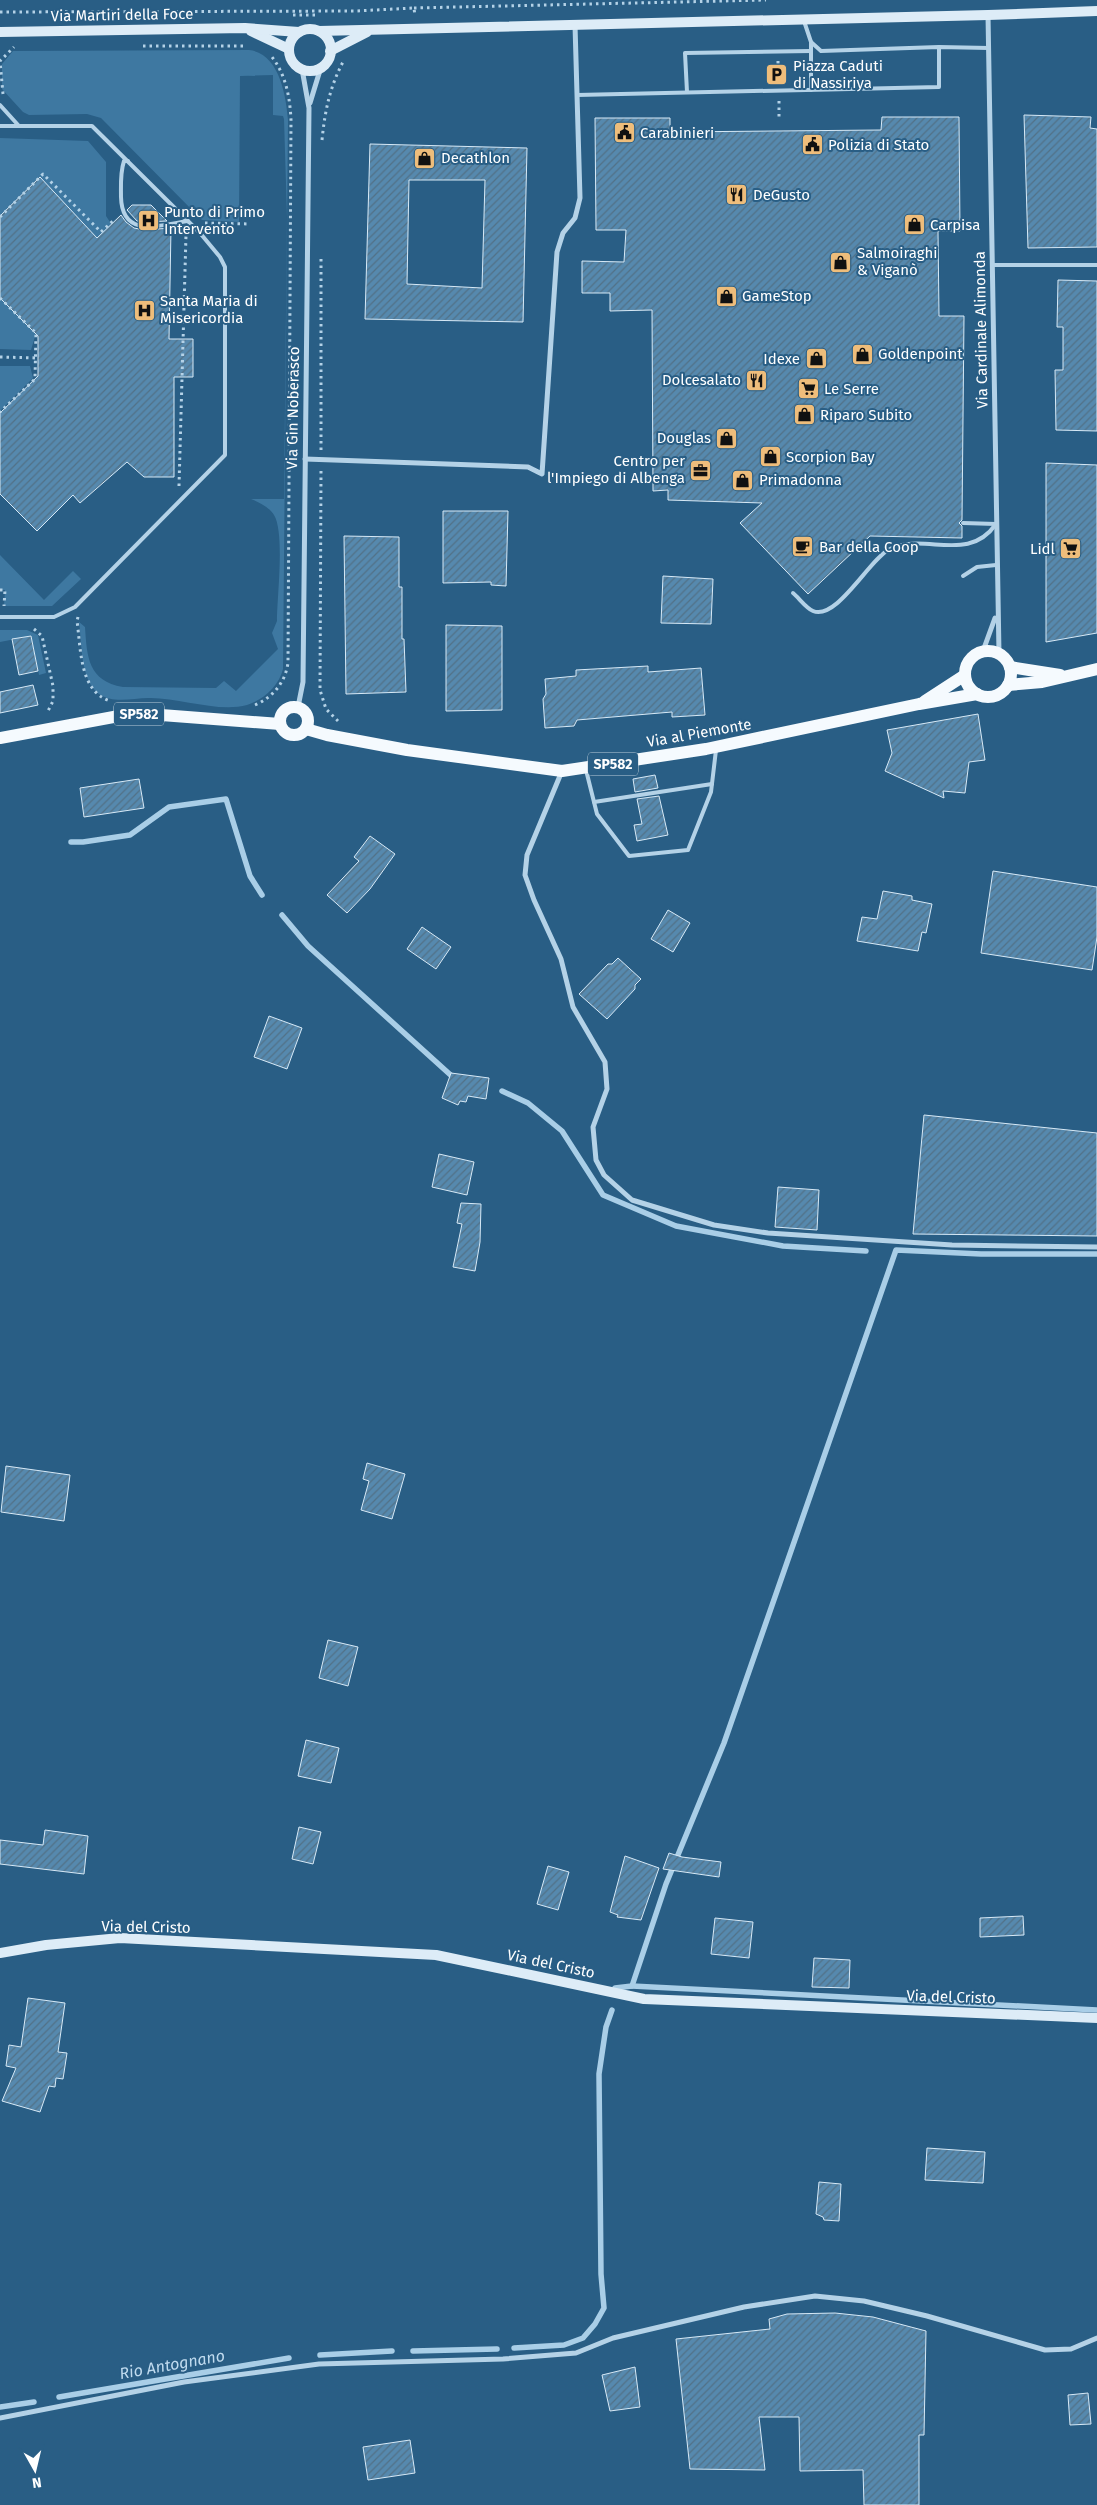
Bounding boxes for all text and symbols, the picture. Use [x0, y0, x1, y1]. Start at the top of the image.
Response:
street label: Via Martiri della Foce [51, 5, 193, 25]
place label: Piazza Caduti di Nassiriya [793, 57, 883, 92]
parking icon: Piazza Caduti di Nassiriya [765, 63, 789, 87]
public building icon: Carabinieri [612, 121, 636, 145]
place label: Carabinieri [640, 124, 714, 142]
public building icon: Polizia di Stato [800, 133, 824, 157]
place label: Polizia di Stato [828, 136, 929, 154]
shop icon: Decathlon [413, 146, 437, 170]
place label: Decathlon [441, 149, 510, 167]
restaurant icon: DeGusto [725, 183, 749, 207]
place label: DeGusto [753, 186, 810, 204]
place label: Punto di Primo Intervento [164, 203, 265, 238]
hospital icon: Punto di Primo Intervento [136, 209, 160, 233]
shop icon: Carpisa [902, 213, 926, 237]
place label: Carpisa [930, 216, 980, 234]
place label: Salmoiraghi & Viganò [857, 244, 938, 279]
shop icon: Salmoiraghi & Viganò [829, 250, 853, 274]
street label: Via Cardinale Alimonda [971, 251, 991, 409]
shop icon: GameStop [714, 284, 738, 308]
place label: GameStop [742, 287, 812, 305]
place label: Santa Maria di Misericordia [160, 292, 258, 327]
hospital icon: Santa Maria di Misericordia [132, 298, 156, 322]
shop icon: Goldenpoint [850, 342, 874, 366]
place label: Goldenpoint [878, 345, 963, 363]
street label: Via Gin Noberasco [283, 346, 303, 470]
shop icon: Idexe [804, 347, 828, 371]
place label: Idexe [763, 350, 800, 368]
restaurant icon: Dolcesalato [745, 368, 769, 392]
place label: Dolcesalato [662, 371, 741, 389]
supermarket icon: Le Serre [796, 377, 820, 401]
place label: Le Serre [824, 380, 879, 398]
shop icon: Riparo Subito [792, 403, 816, 427]
place label: Riparo Subito [820, 406, 912, 424]
shop icon: Douglas [715, 426, 739, 450]
place label: Douglas [657, 429, 711, 447]
shop icon: Scorpion Bay [758, 445, 782, 469]
place label: Scorpion Bay [786, 448, 875, 466]
place label: Centro per l'Impiego di Albenga [547, 452, 685, 487]
office icon: Centro per l'Impiego di Albenga [689, 458, 713, 482]
shop icon: Primadonna [731, 468, 755, 492]
place label: Primadonna [759, 471, 842, 489]
cafe icon: Bar della Coop [791, 535, 815, 559]
supermarket icon: Lidl [1059, 537, 1083, 561]
place label: Bar della Coop [819, 538, 919, 556]
place label: Lidl [1030, 540, 1056, 558]
road number: SP582 [114, 702, 164, 726]
street label: Via al Piemonte [645, 715, 753, 751]
road number: SP582 [588, 752, 638, 776]
street label: Via del Cristo [101, 1917, 191, 1937]
street label: Via del Cristo [505, 1946, 597, 1982]
street label: Via del Cristo [906, 1986, 996, 2008]
water label: Rio Antognano [118, 2346, 226, 2383]
north arrow [10, 2445, 60, 2495]
text: N [31, 2473, 43, 2491]

